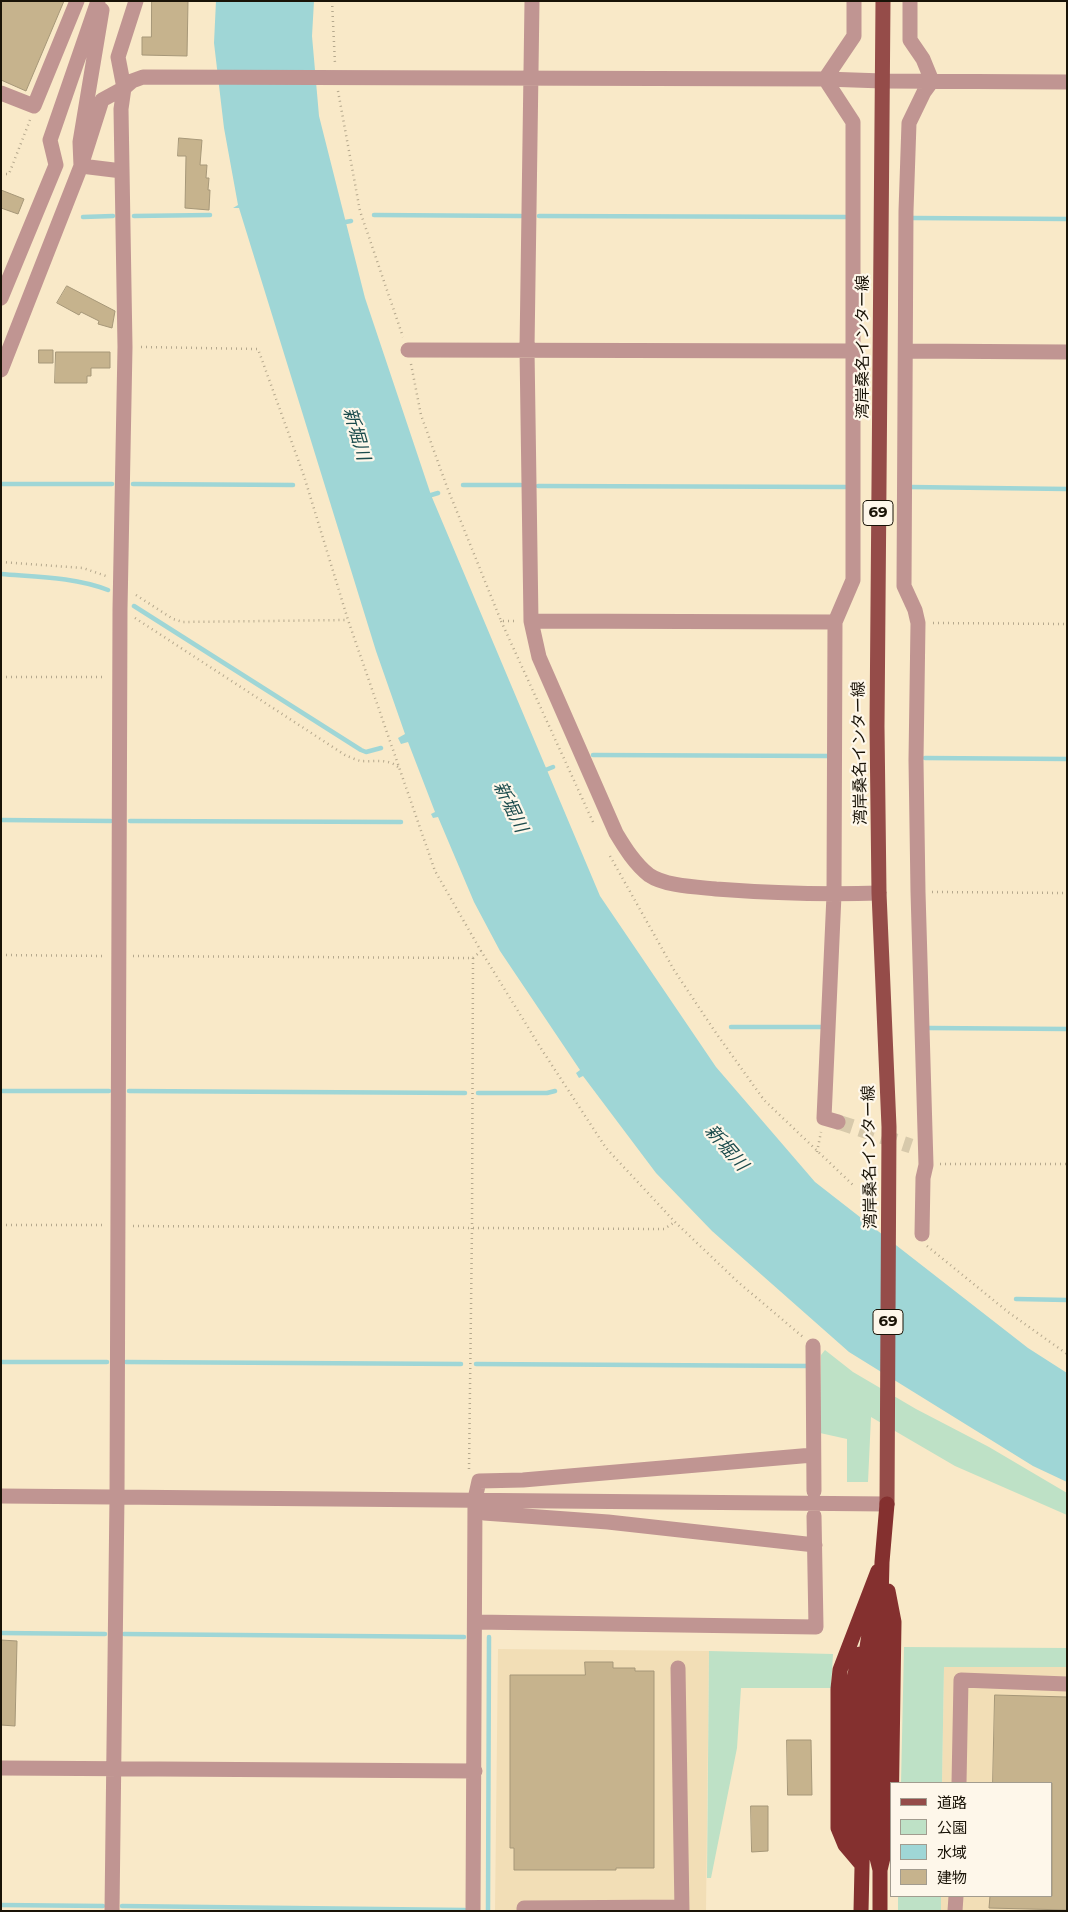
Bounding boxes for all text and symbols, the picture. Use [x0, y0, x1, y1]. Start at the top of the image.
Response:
street label: 湾岸桑名インター線 [853, 275, 873, 419]
water label: 新堀川 [338, 405, 374, 463]
road number: 69 [863, 500, 893, 526]
street label: 湾岸桑名インター線 [849, 681, 871, 825]
water label: 新堀川 [488, 778, 532, 836]
street label: 湾岸桑名インター線 [859, 1085, 881, 1229]
water label: 新堀川 [700, 1121, 752, 1175]
road number: 69 [873, 1310, 903, 1334]
legend [890, 1782, 1053, 1897]
text: 道路 [937, 1793, 967, 1812]
text: 公園 [937, 1818, 967, 1837]
text: 水域 [937, 1843, 967, 1862]
text: 建物 [937, 1868, 967, 1887]

